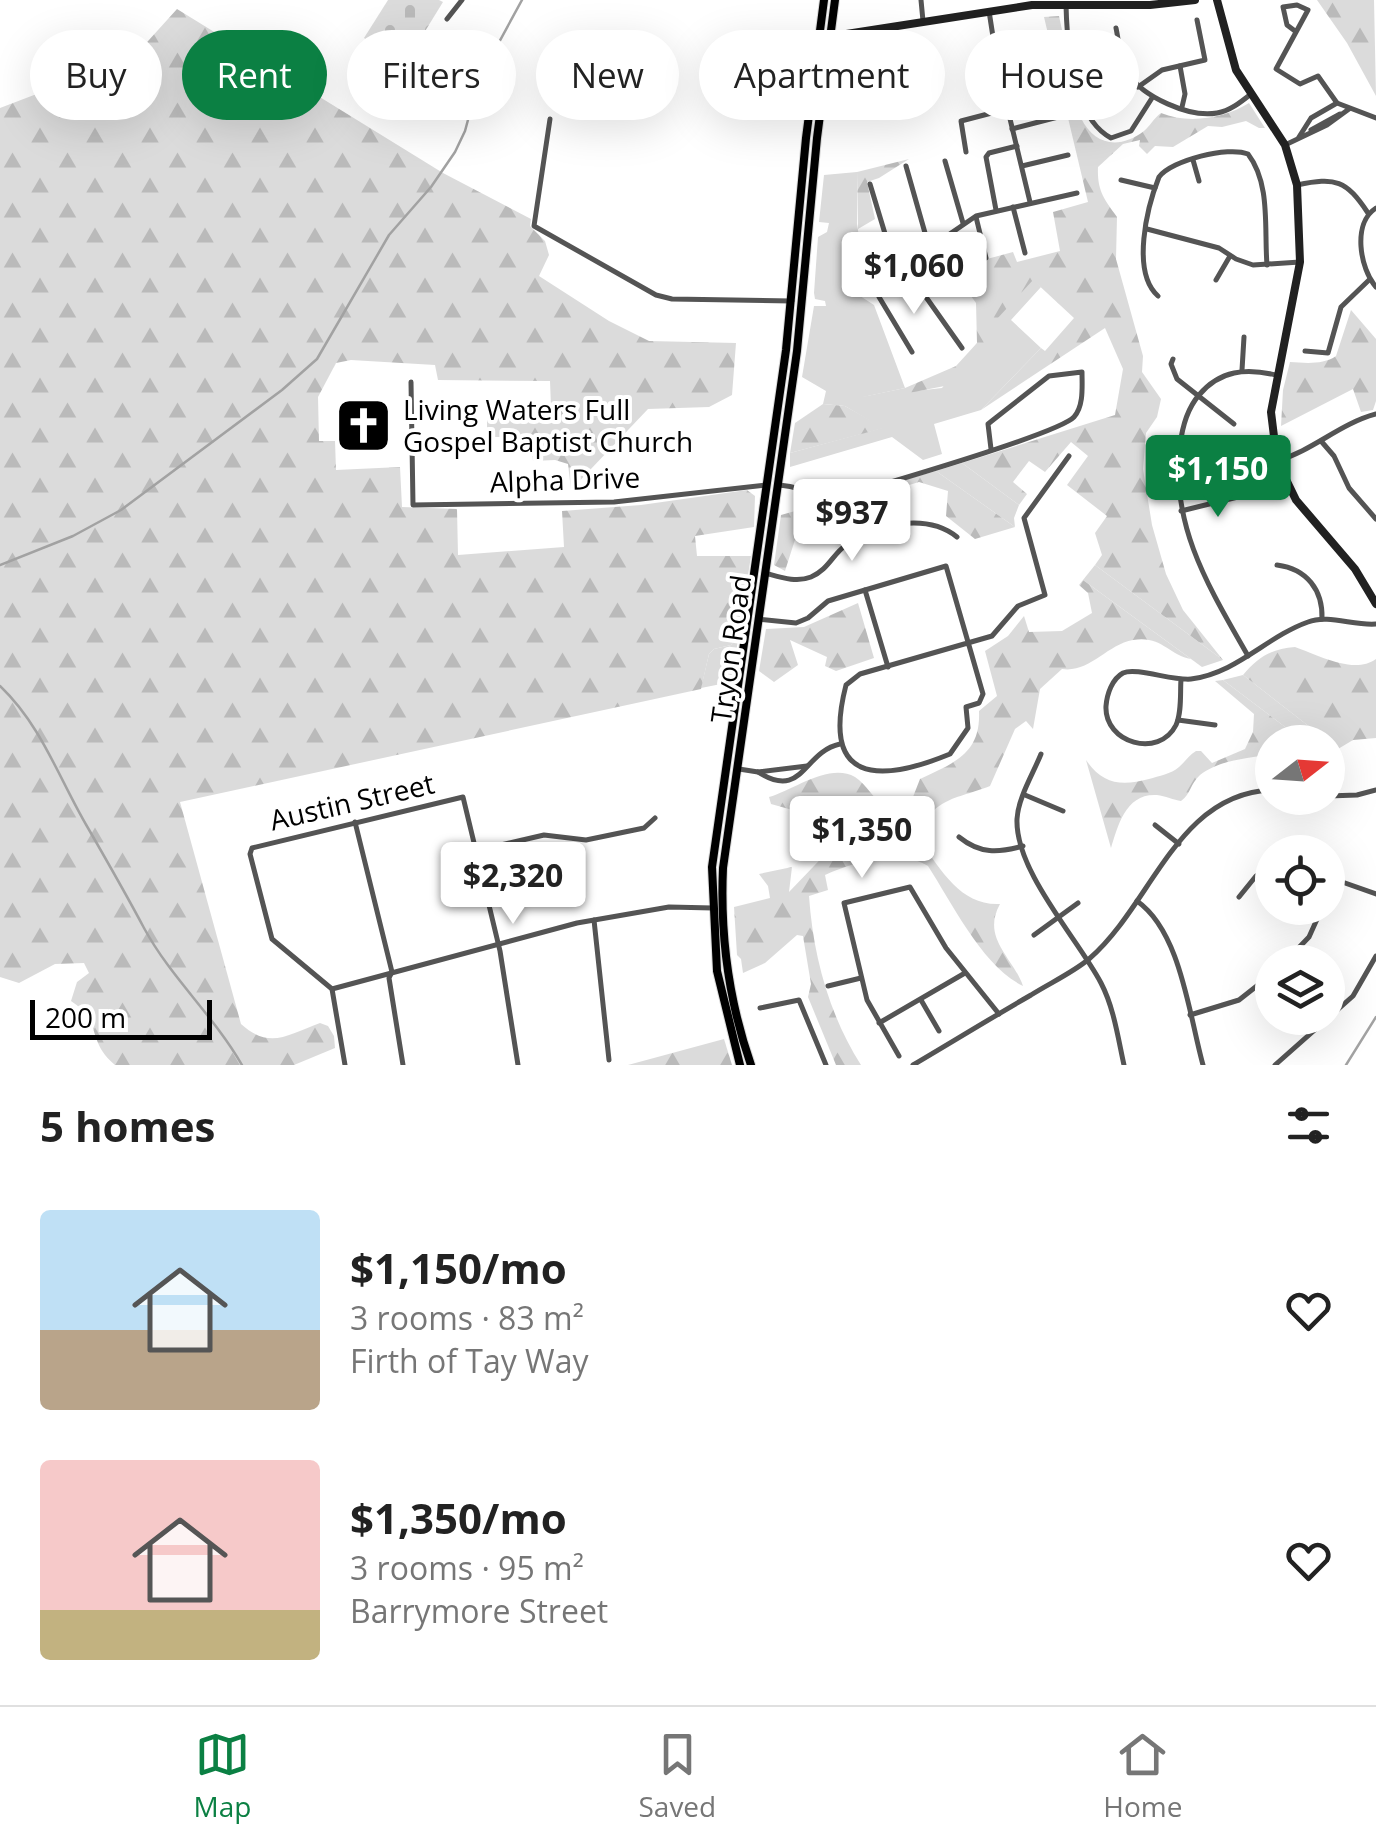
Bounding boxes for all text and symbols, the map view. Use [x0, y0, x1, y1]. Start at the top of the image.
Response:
chip: Buy [30, 30, 162, 120]
chip: Rent [182, 30, 327, 120]
chip: Filters [347, 30, 516, 120]
chip: New [536, 30, 679, 120]
chip: Apartment [699, 30, 945, 120]
chip: House [965, 30, 1139, 120]
pin: $1,060 [833, 232, 995, 317]
text: $1,060 [864, 243, 964, 286]
place label: Living Waters Full Gospel Baptist Church [403, 390, 693, 460]
church icon: Living Waters Full Gospel Baptist Church [334, 396, 394, 456]
pin: $1,150 [1137, 435, 1299, 520]
text: $1,150 [1168, 446, 1268, 489]
street label: Alpha Drive [489, 457, 641, 501]
pin: $937 [793, 479, 911, 564]
text: $937 [815, 490, 889, 533]
street label: Tryon Road [701, 572, 759, 725]
north arrow [1255, 725, 1345, 815]
map controls [1255, 725, 1345, 1035]
street label: Austin Street [266, 764, 438, 838]
pin: $1,350 [781, 796, 943, 881]
text: $1,350 [812, 807, 912, 850]
button: locate [1255, 835, 1345, 925]
pin: $2,320 [432, 842, 594, 927]
text: $2,320 [463, 853, 563, 896]
button: layers [1255, 945, 1345, 1035]
scale bar [30, 995, 212, 1040]
text: 200 m [45, 998, 126, 1036]
text: 5 homes [40, 1097, 215, 1154]
icon: filters [1281, 1098, 1336, 1153]
text: $1,150/mo [350, 1239, 567, 1296]
icon: home [120, 1250, 240, 1370]
icon: heart [1281, 1283, 1336, 1338]
text: 3 rooms · 83 m² [350, 1296, 584, 1339]
text: Firth of Tay Way [350, 1339, 588, 1382]
text: $1,350/mo [350, 1489, 567, 1546]
icon: home [120, 1500, 240, 1620]
icon: heart [1281, 1533, 1336, 1588]
text: 3 rooms · 95 m² [350, 1546, 584, 1589]
text: Barrymore Street [350, 1589, 608, 1632]
tab: Map [194, 1727, 251, 1825]
tab: Saved [638, 1727, 716, 1825]
tab: Home [1103, 1727, 1182, 1825]

